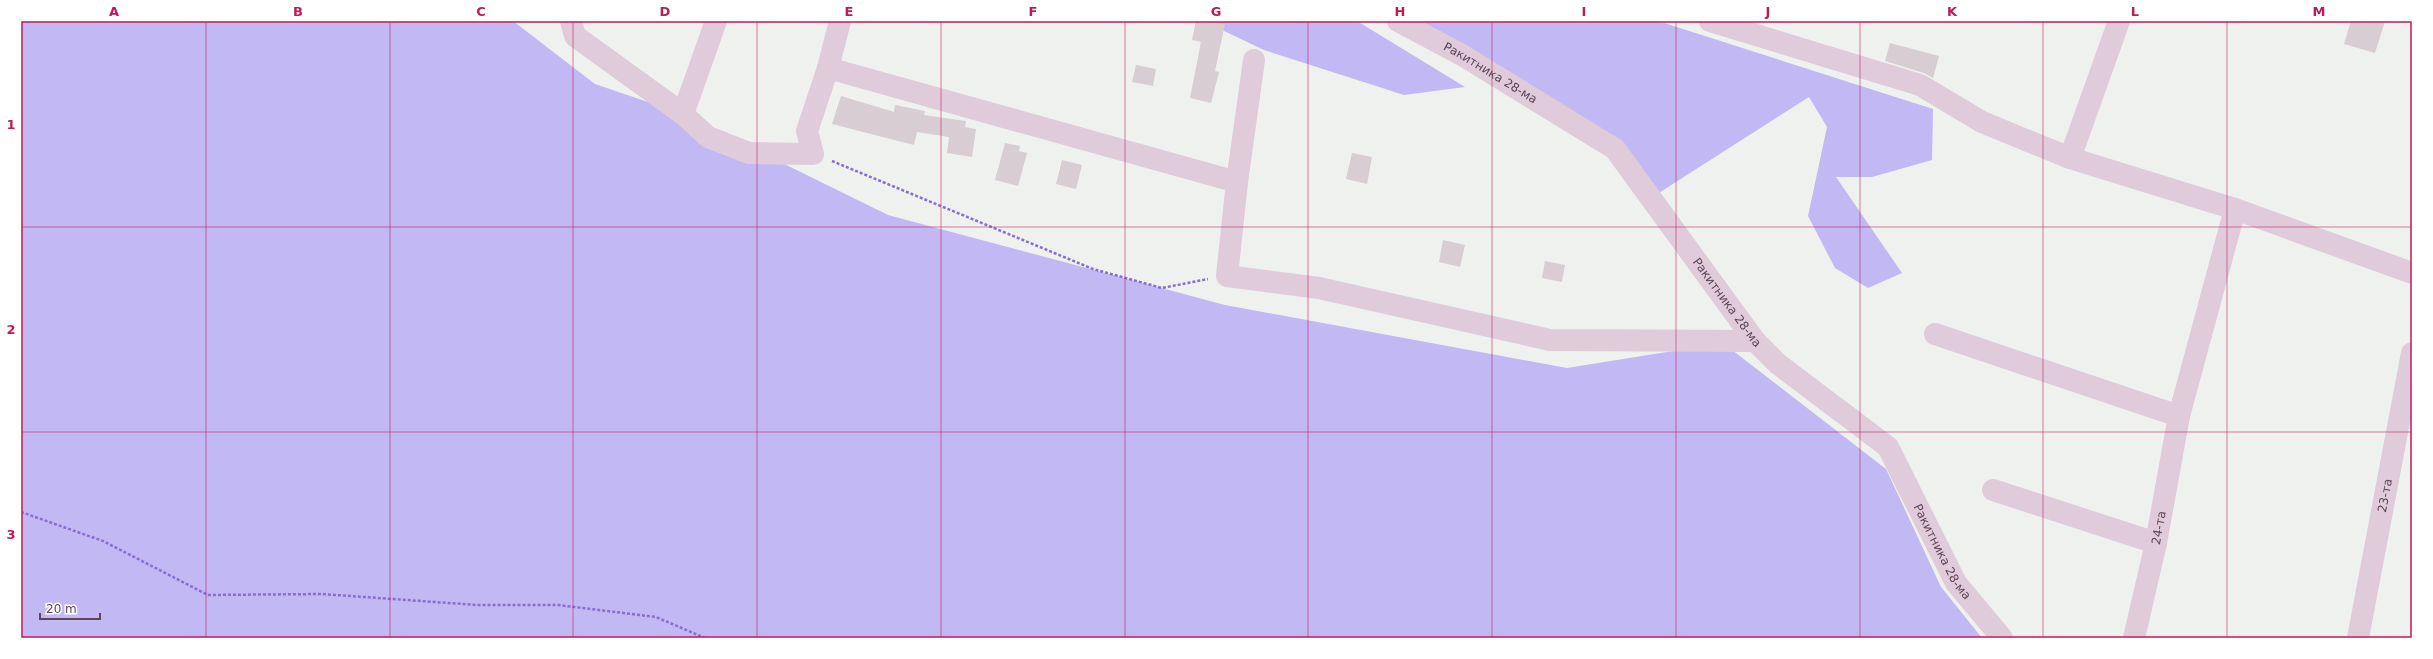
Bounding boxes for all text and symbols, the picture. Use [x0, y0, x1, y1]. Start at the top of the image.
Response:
text: A [109, 4, 119, 19]
text: B [293, 4, 303, 19]
text: C [476, 4, 486, 19]
text: D [660, 4, 671, 19]
text: E [845, 4, 853, 19]
text: F [1029, 4, 1037, 19]
text: G [1211, 4, 1221, 19]
text: H [1395, 4, 1405, 19]
text: I [1582, 4, 1586, 19]
text: J [1765, 4, 1770, 19]
text: K [1947, 4, 1958, 19]
text: L [2131, 4, 2139, 19]
text: M [2313, 4, 2325, 19]
street label: Ракитника 28-ма [1441, 39, 1540, 106]
text: 1 [6, 117, 16, 132]
street label: Ракитника 28-ма [1690, 255, 1764, 350]
text: 2 [6, 322, 16, 337]
street label: 23-та [2375, 478, 2395, 514]
street label: Ракитника 28-ма [1911, 502, 1974, 602]
street label: 24-та [2149, 510, 2169, 546]
text: 3 [6, 527, 16, 542]
scale bar [40, 595, 100, 621]
text: 20 m [46, 602, 77, 616]

